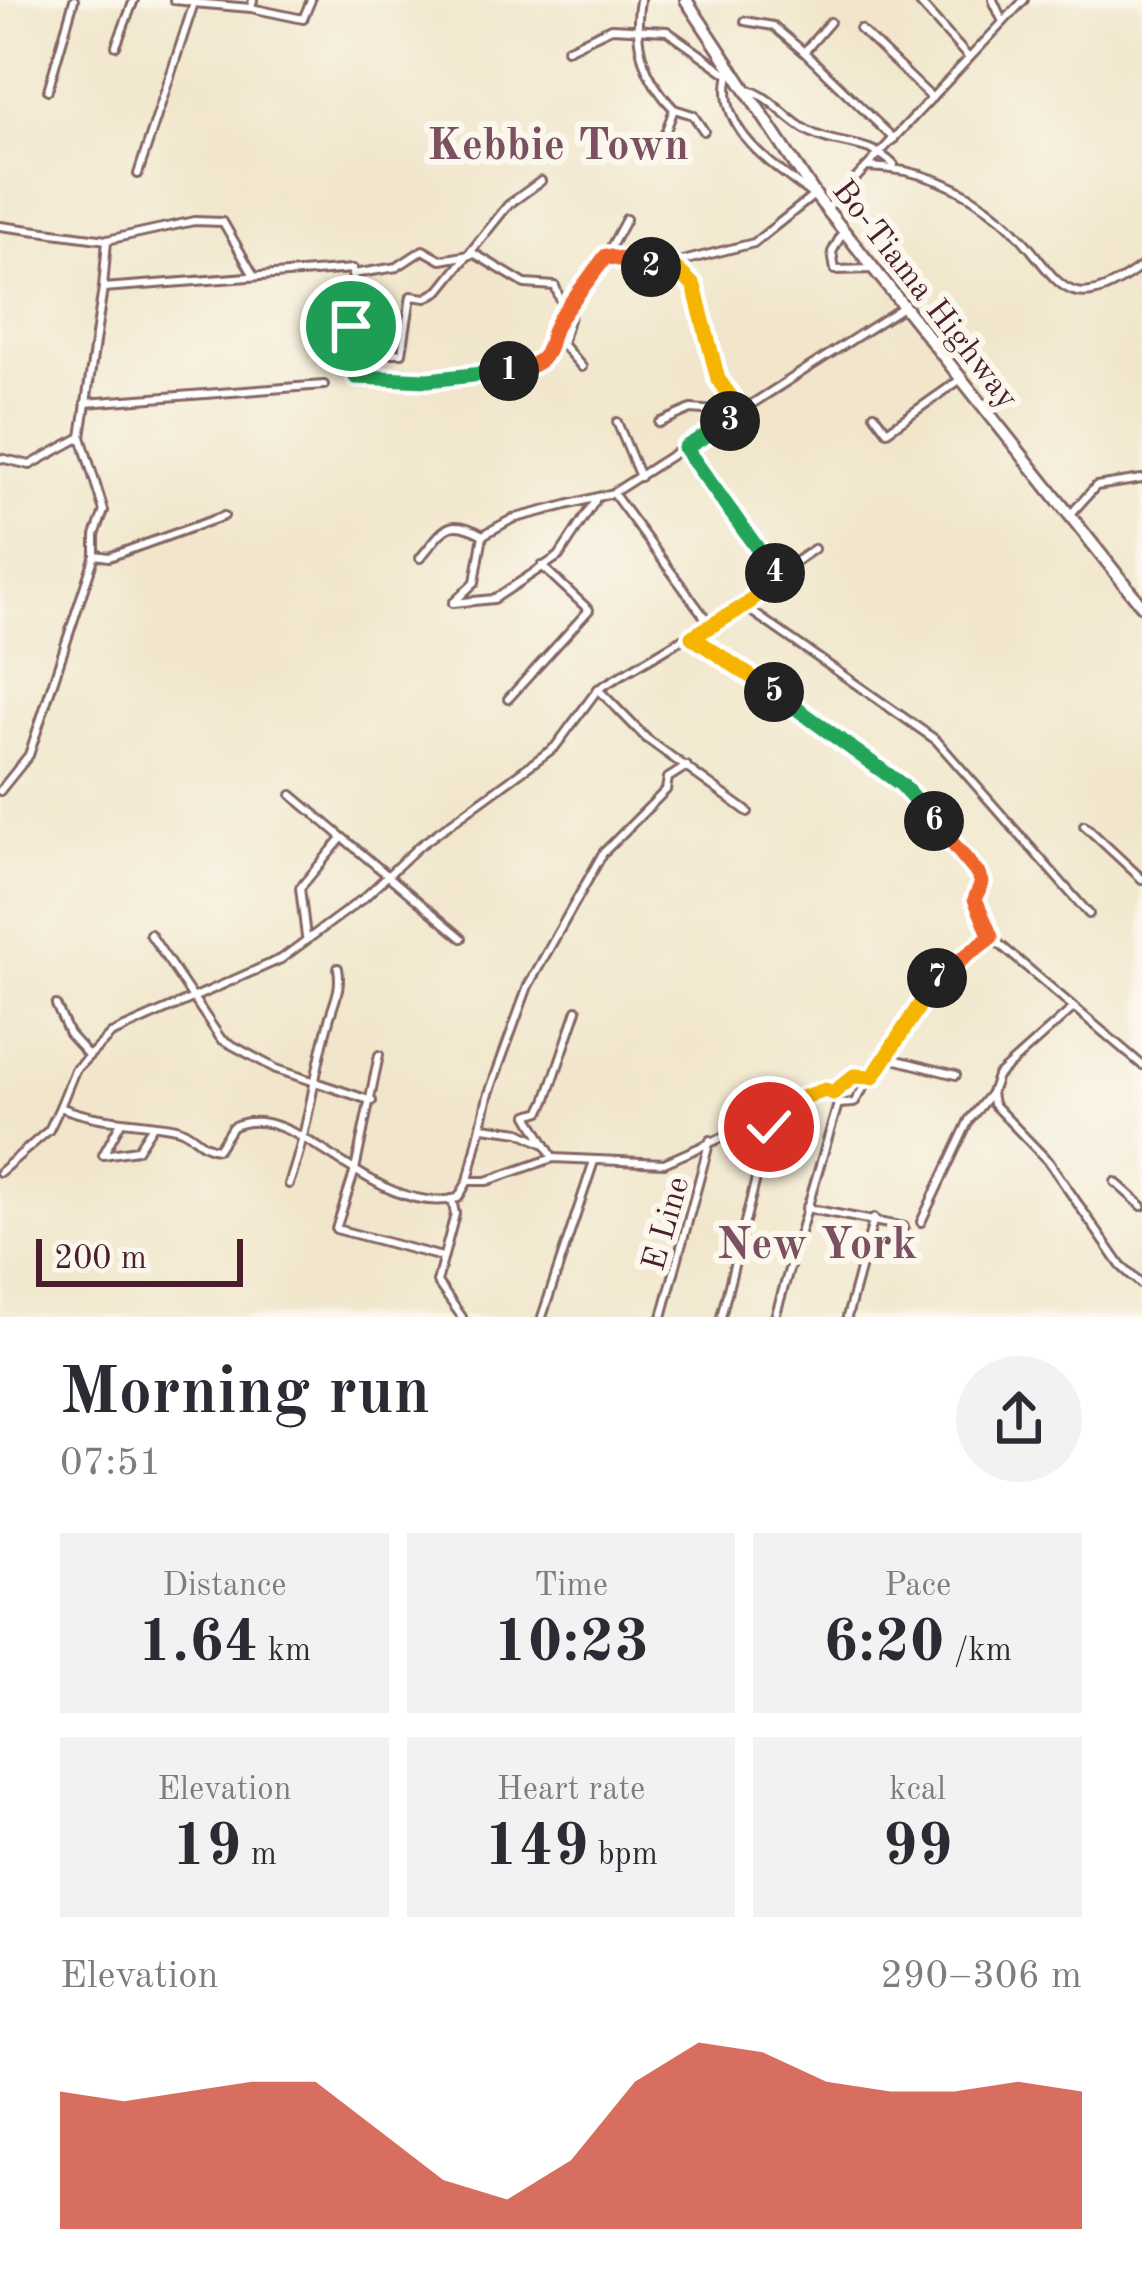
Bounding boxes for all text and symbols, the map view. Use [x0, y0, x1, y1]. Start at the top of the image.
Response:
district label: Kebbie Town [427, 125, 689, 170]
street label: Bo-Tiama Highway [825, 175, 1024, 416]
pin: 2 [621, 237, 681, 297]
text: 2 [641, 250, 661, 283]
pin [300, 275, 402, 377]
icon: arrive [318, 293, 384, 359]
pin: 1 [479, 341, 539, 401]
text: 1 [499, 354, 519, 387]
pin: 3 [700, 391, 760, 451]
text: 3 [720, 404, 740, 437]
pin: 4 [745, 543, 805, 603]
text: 4 [765, 556, 785, 589]
pin: 5 [744, 662, 804, 722]
text: 5 [764, 675, 784, 708]
pin: 6 [904, 791, 964, 851]
text: 6 [924, 804, 944, 837]
pin: 7 [907, 948, 967, 1008]
text: 7 [927, 961, 947, 994]
pin [718, 1076, 820, 1178]
icon: check [736, 1094, 802, 1160]
street label: E Line [638, 1173, 696, 1275]
district label: New York [717, 1224, 917, 1269]
scale bar [36, 1233, 243, 1286]
text: 200 m [54, 1243, 147, 1276]
button: share [956, 1356, 1082, 1482]
text: Morning run [60, 1362, 430, 1428]
text: 07:51 [60, 1444, 161, 1483]
text: Distance [162, 1570, 286, 1603]
text: Time [534, 1570, 608, 1603]
text: Pace [884, 1570, 951, 1603]
text: 1.64 [137, 1614, 259, 1674]
text: 10:23 [493, 1614, 649, 1674]
text: 6:20 [823, 1614, 945, 1674]
text: km [259, 1635, 311, 1668]
text: /km [945, 1635, 1012, 1668]
text: Elevation [157, 1774, 291, 1807]
text: Heart rate [497, 1774, 645, 1807]
text: kcal [889, 1774, 946, 1807]
text: 19 [172, 1818, 241, 1878]
text: 149 [484, 1818, 588, 1878]
text: 99 [883, 1818, 952, 1878]
text: m [241, 1839, 277, 1872]
text: bpm [588, 1839, 658, 1872]
text: Elevation [60, 1957, 219, 1996]
text: 290–306 m [880, 1957, 1082, 1996]

